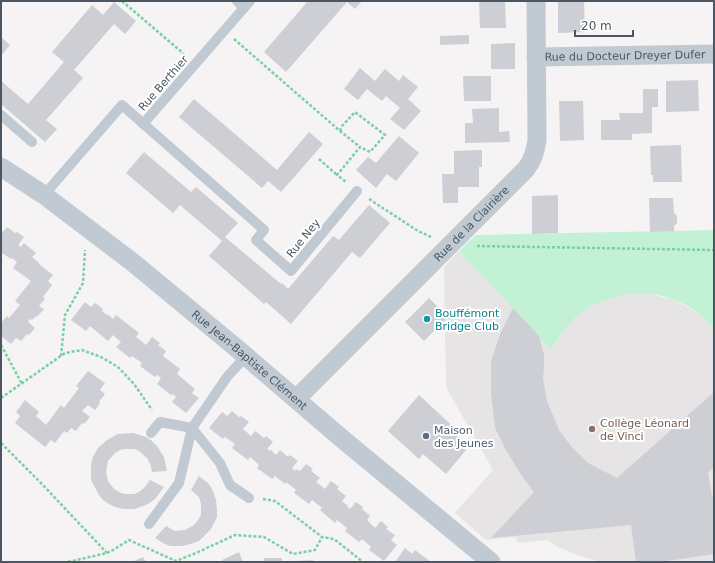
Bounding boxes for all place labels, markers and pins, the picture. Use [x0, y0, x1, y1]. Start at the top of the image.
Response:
place label: Bouffémont Bridge Club [435, 307, 500, 333]
marker: Bouffémont Bridge Club [422, 314, 432, 324]
place label: Collège Léonard de Vinci [600, 417, 689, 443]
place label: Maison des Jeunes [434, 424, 494, 450]
marker: Collège Léonard de Vinci [587, 424, 597, 434]
marker: Maison des Jeunes [421, 431, 431, 441]

